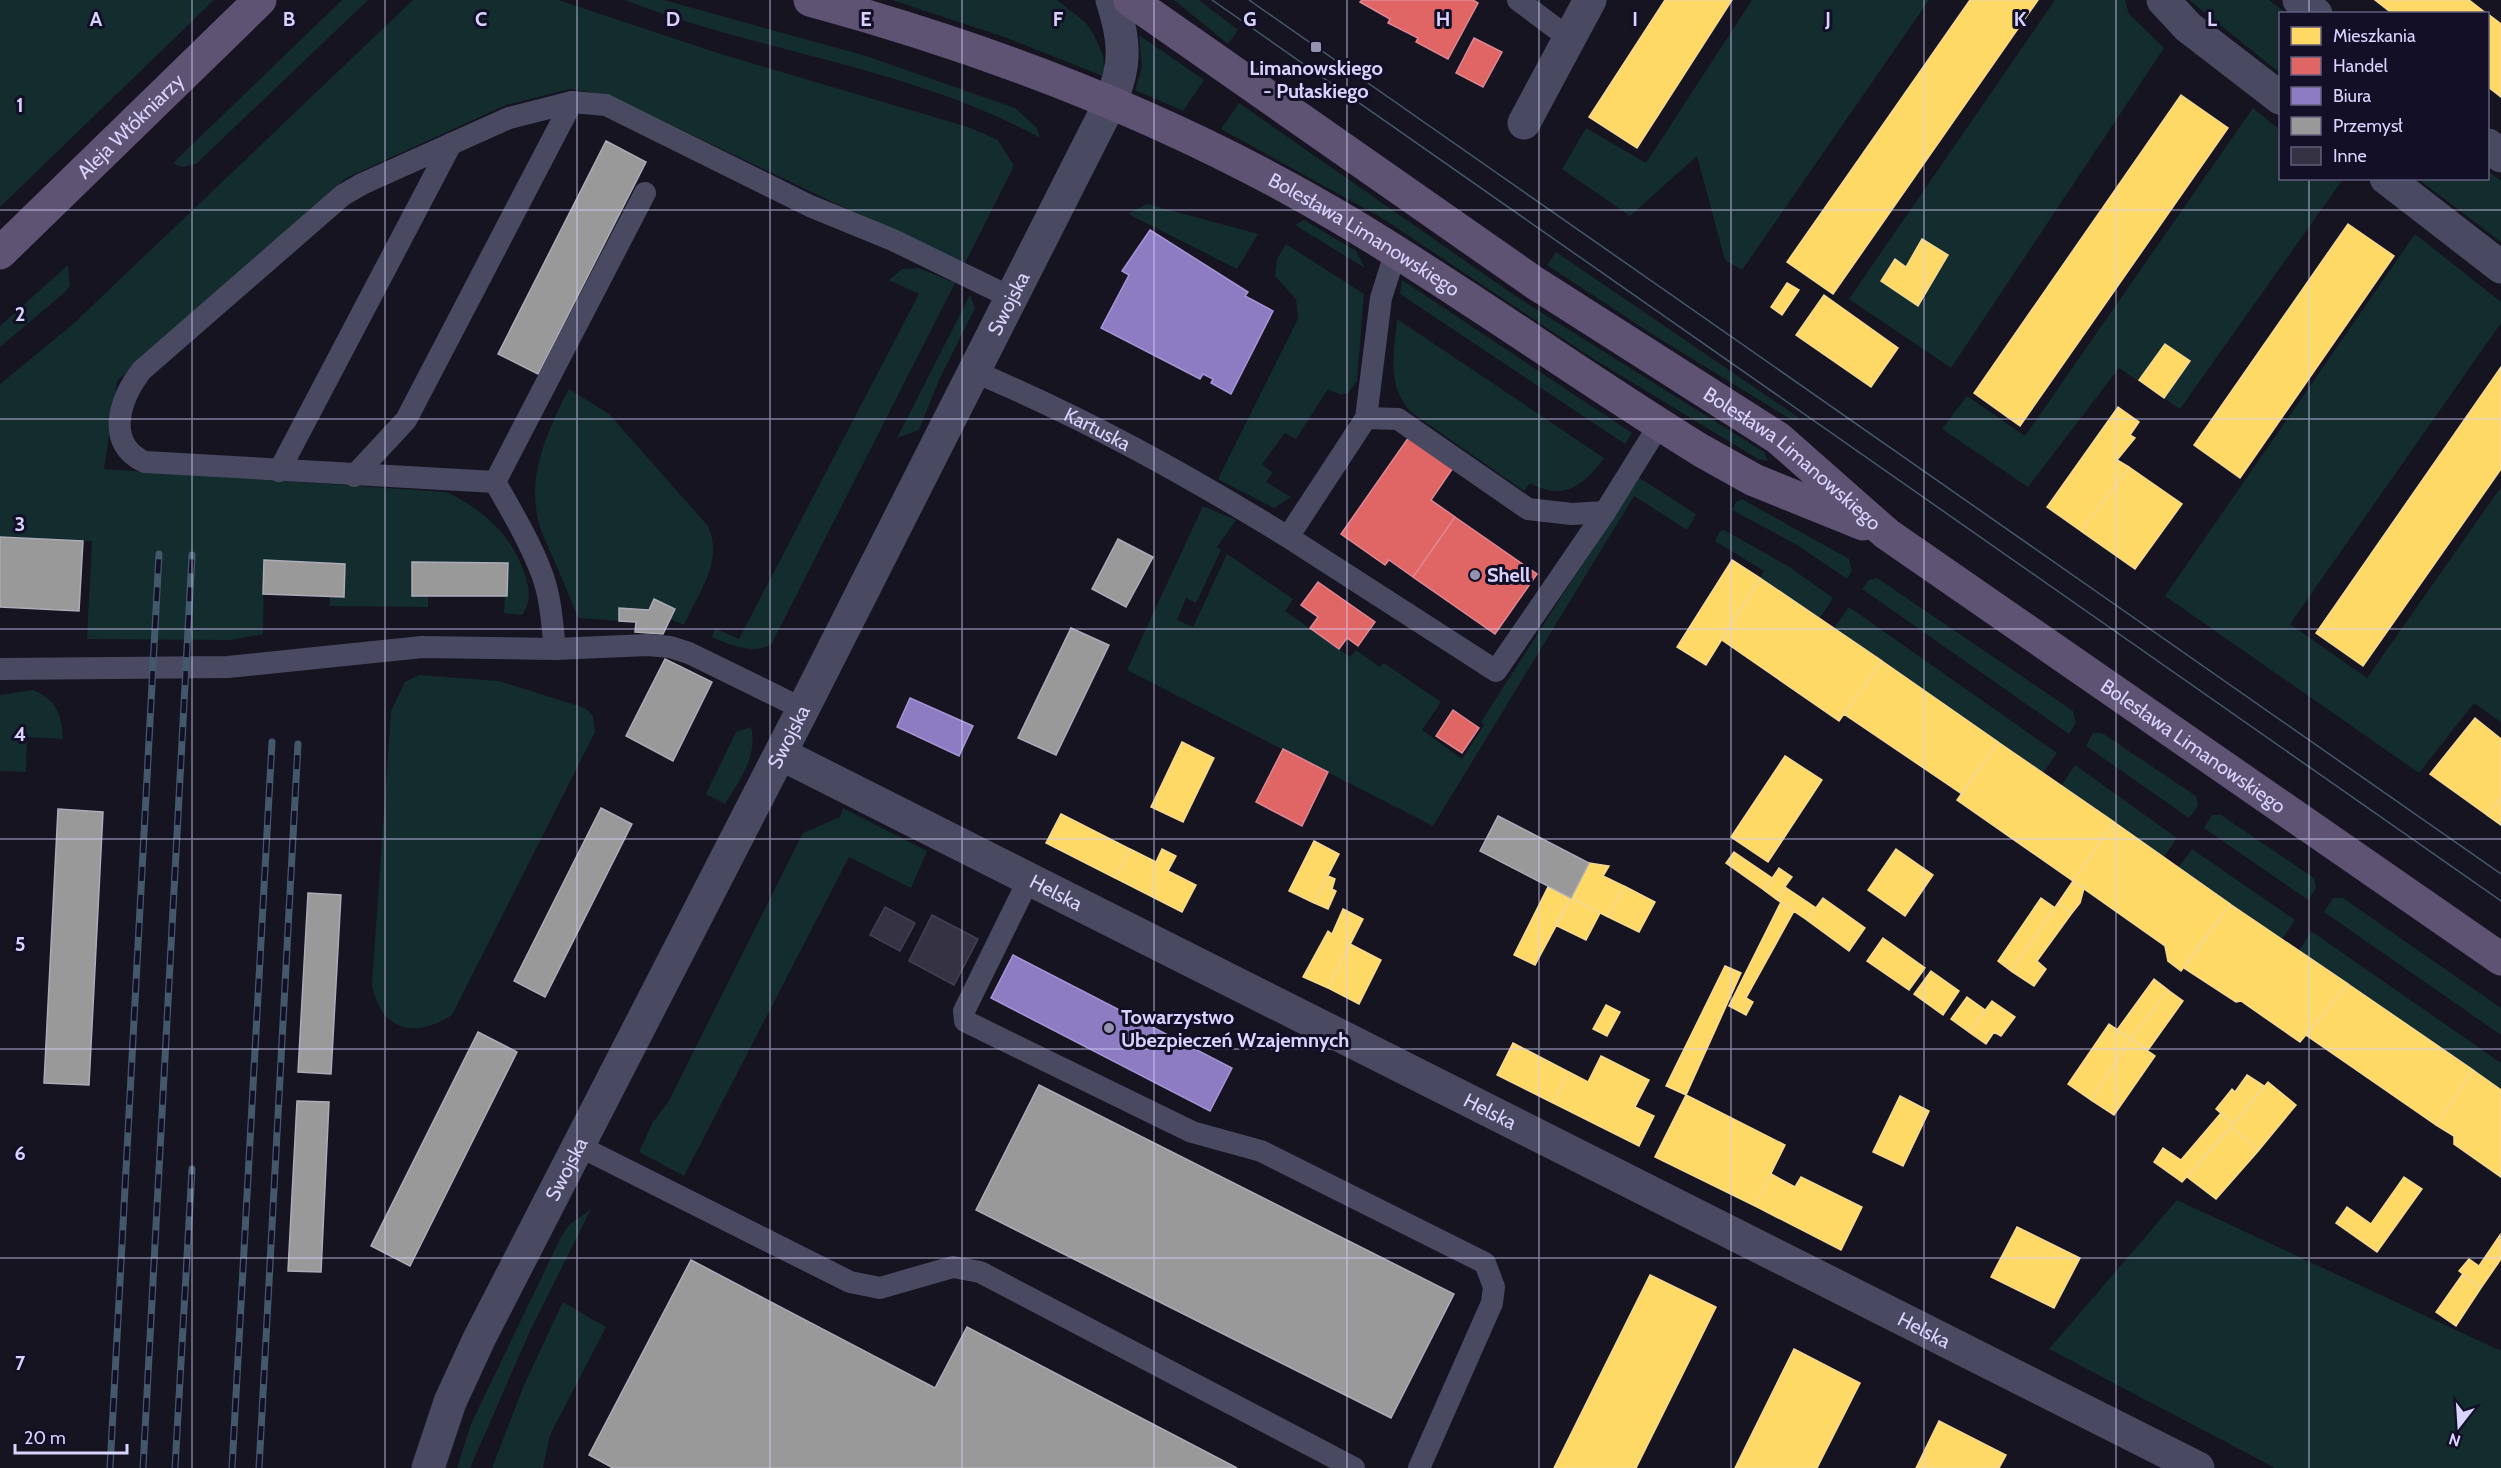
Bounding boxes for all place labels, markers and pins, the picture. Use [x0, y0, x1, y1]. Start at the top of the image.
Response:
marker: Limanowskiego - Pułaskiego [1309, 40, 1323, 54]
place label: Limanowskiego - Pułaskiego [1249, 56, 1383, 103]
place label: Shell [1487, 563, 1530, 587]
marker: Shell [1468, 568, 1482, 582]
place label: Towarzystwo Ubezpieczeń Wzajemnych [1121, 1005, 1349, 1052]
marker: Towarzystwo Ubezpieczeń Wzajemnych [1102, 1021, 1116, 1035]

